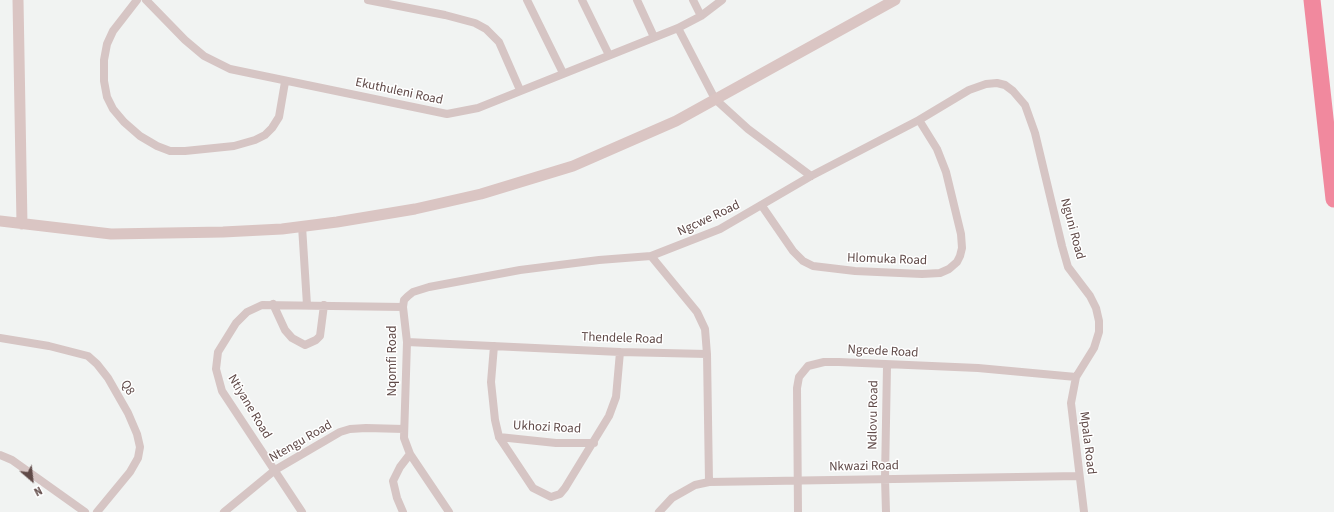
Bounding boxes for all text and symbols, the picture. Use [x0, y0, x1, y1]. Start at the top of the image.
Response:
street label: Ekuthuleni Road [354, 75, 444, 109]
street label: Nguni Road [1056, 197, 1088, 261]
street label: Ngcwe Road [675, 198, 743, 240]
street label: Hlomuka Road [847, 251, 927, 269]
street label: Nqomfi Road [385, 326, 401, 396]
street label: Thendele Road [581, 330, 663, 348]
street label: Ngcede Road [847, 342, 919, 362]
street label: Ntiyane Road [224, 372, 274, 442]
street label: Q8 [116, 378, 138, 398]
street label: Ndlovu Road [866, 380, 882, 450]
street label: Mpala Road [1075, 411, 1099, 475]
street label: Ntengu Road [267, 418, 335, 466]
street label: Ukhozi Road [513, 418, 581, 438]
street label: Nkwazi Road [829, 459, 899, 475]
north arrow [12, 460, 52, 500]
text: N [31, 483, 45, 499]

